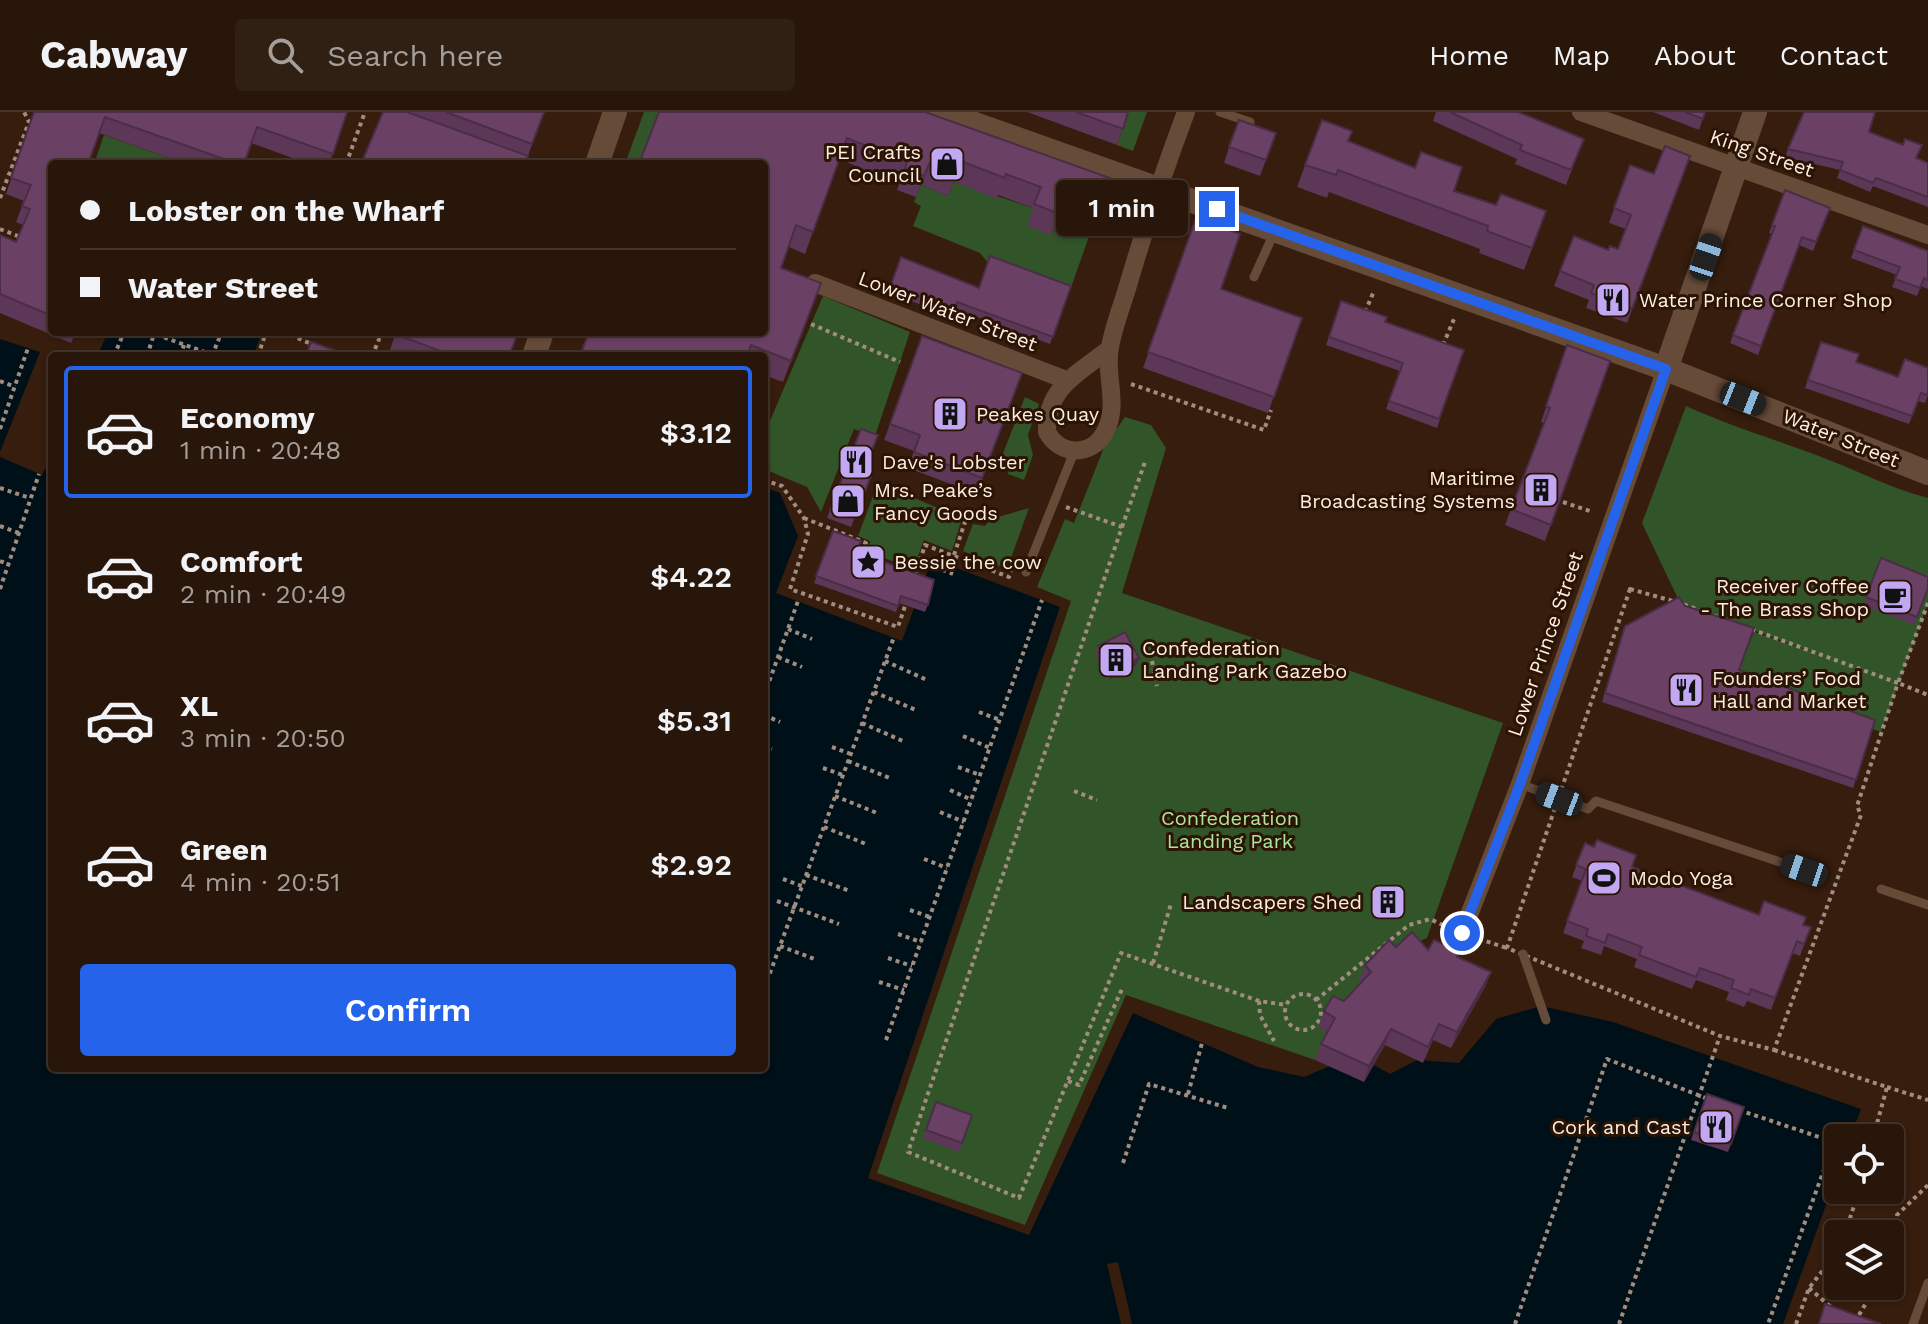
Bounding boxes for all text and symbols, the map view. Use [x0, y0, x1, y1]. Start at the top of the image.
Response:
search box [235, 19, 795, 91]
text: Cabway [40, 33, 187, 77]
icon: search [263, 33, 307, 77]
text: Search here [327, 38, 503, 73]
text: Home [1429, 39, 1509, 72]
text: Map [1553, 39, 1610, 72]
text: About [1654, 39, 1736, 72]
text: Contact [1780, 39, 1888, 72]
street label: King Street [1707, 124, 1818, 182]
place label: PEI Crafts Council [825, 140, 921, 187]
shop icon: PEI Crafts Council [928, 145, 966, 183]
callout: 1 min [1057, 181, 1189, 237]
route end [1199, 191, 1235, 227]
text: Lobster on the Wharf [128, 193, 444, 228]
text: 1 min [1089, 193, 1155, 223]
car [1687, 230, 1725, 284]
street label: Lower Water Street [855, 266, 1041, 356]
text: Water Street [128, 270, 318, 305]
restaurant icon: Water Prince Corner Shop [1594, 281, 1632, 319]
place label: Water Prince Corner Shop [1639, 288, 1892, 312]
car [1716, 379, 1770, 419]
building icon: Peakes Quay [931, 395, 969, 433]
icon: car [84, 396, 156, 468]
text: Economy [180, 400, 315, 435]
place label: Peakes Quay [976, 402, 1100, 426]
street label: Water Street [1779, 404, 1904, 473]
text: $3.12 [660, 415, 732, 450]
text: 1 min · 20:48 [180, 435, 341, 465]
restaurant icon: Dave's Lobster [837, 443, 875, 481]
place label: Dave's Lobster [882, 450, 1026, 474]
place label: Maritime Broadcasting Systems [1299, 466, 1515, 513]
building icon: Maritime Broadcasting Systems [1522, 471, 1560, 509]
place label: Mrs. Peake’s Fancy Goods [874, 478, 998, 525]
shop icon: Mrs. Peake’s Fancy Goods [829, 482, 867, 520]
icon: car [84, 540, 156, 612]
place icon: Bessie the cow [849, 543, 887, 581]
text: Comfort [180, 544, 302, 579]
street label: Lower Prince Street [1502, 548, 1588, 739]
place label: Bessie the cow [894, 550, 1042, 574]
text: $4.22 [650, 559, 732, 594]
place label: Receiver Coffee - The Brass Shop [1700, 574, 1869, 621]
cafe icon: Receiver Coffee - The Brass Shop [1876, 578, 1914, 616]
text: 2 min · 20:49 [180, 579, 346, 609]
place label: Confederation Landing Park Gazebo [1142, 636, 1347, 683]
building icon: Confederation Landing Park Gazebo [1097, 641, 1135, 679]
place label: Founders’ Food Hall and Market [1712, 666, 1867, 713]
restaurant icon: Founders’ Food Hall and Market [1667, 671, 1705, 709]
icon: car [84, 684, 156, 756]
text: XL [180, 688, 218, 723]
text: $5.31 [657, 703, 732, 738]
text: 3 min · 20:50 [180, 723, 346, 753]
car [1532, 779, 1586, 819]
park label: Confederation Landing Park [1161, 806, 1299, 853]
icon: car [84, 828, 156, 900]
text: Green [180, 832, 268, 867]
text: $2.92 [651, 847, 732, 882]
car [1777, 851, 1831, 889]
sports icon: Modo Yoga [1585, 859, 1623, 897]
place label: Modo Yoga [1630, 866, 1733, 890]
text: 4 min · 20:51 [180, 867, 340, 897]
building icon: Landscapers Shed [1369, 883, 1407, 921]
place label: Landscapers Shed [1182, 890, 1362, 914]
route start [1444, 915, 1480, 951]
button: Confirm [80, 964, 736, 1056]
restaurant icon: Cork and Cast [1697, 1108, 1735, 1146]
place label: Cork and Cast [1551, 1115, 1691, 1139]
map controls [1824, 1124, 1904, 1300]
button: locate [1824, 1124, 1904, 1204]
button: layers [1824, 1220, 1904, 1300]

